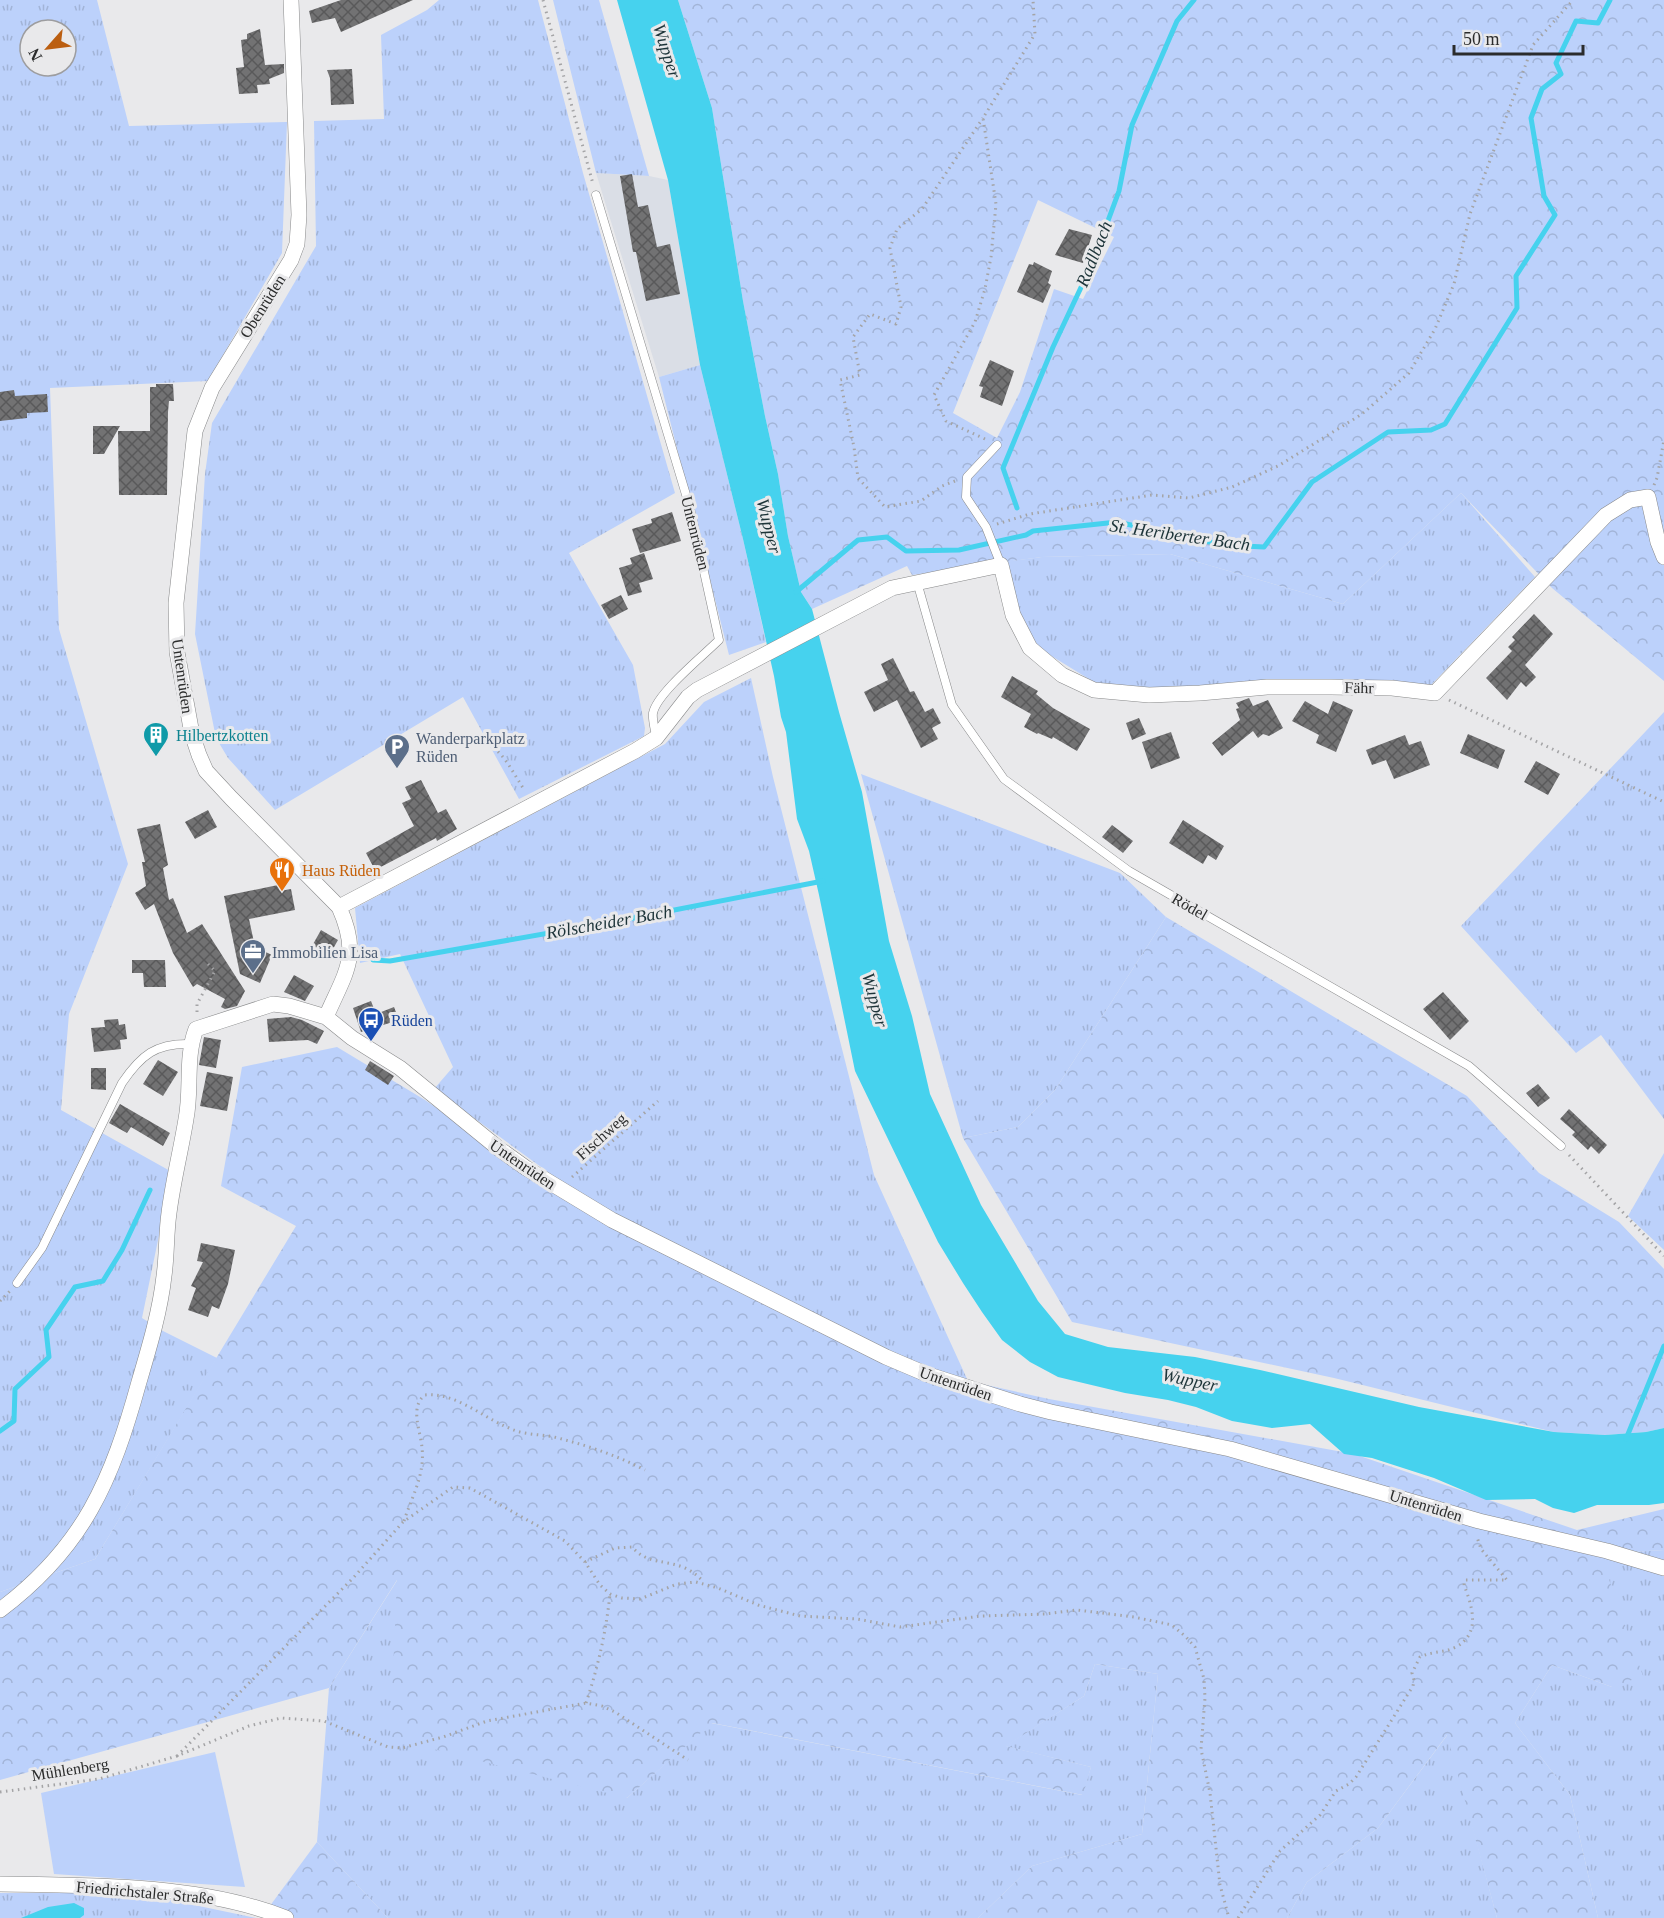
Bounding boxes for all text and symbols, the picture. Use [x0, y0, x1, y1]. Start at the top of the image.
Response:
north arrow [18, 18, 78, 78]
scale bar [1454, 18, 1583, 56]
water label: Wupper [649, 21, 685, 82]
text: 50 m [1463, 29, 1500, 49]
text: N [25, 45, 45, 64]
water label: Radlbach [1071, 218, 1116, 291]
street label: Obenrüden [236, 272, 288, 341]
street label: Untenrüden [678, 494, 713, 572]
water label: Wupper [753, 496, 786, 557]
water label: St. Heriberter Bach [1109, 515, 1251, 555]
street label: Untenrüden [169, 637, 196, 715]
street label: Fähr [1344, 679, 1374, 696]
building icon: Hilbertzkotten [141, 720, 171, 758]
place label: Hilbertzkotten [176, 727, 268, 744]
place label: Wanderparkplatz Rüden [416, 730, 525, 765]
parking icon: Wanderparkplatz Rüden [382, 732, 412, 770]
restaurant icon: Haus Rüden [267, 855, 297, 893]
place label: Haus Rüden [302, 862, 381, 879]
street label: Rödel [1169, 890, 1211, 924]
water label: Rölscheider Bach [544, 901, 674, 943]
office icon: Immobilien Lisa [238, 937, 268, 975]
place label: Immobilien Lisa [272, 944, 378, 961]
water label: Wupper [858, 970, 892, 1031]
bus stop icon: Rüden [356, 1005, 386, 1043]
place label: Rüden [391, 1012, 433, 1029]
street label: Fischweg [573, 1110, 630, 1164]
street label: Untenrüden [487, 1136, 559, 1193]
street label: Untenrüden [917, 1363, 994, 1404]
water label: Wupper [1161, 1364, 1220, 1396]
street label: Untenrüden [1387, 1486, 1464, 1525]
street label: Mühlenberg [30, 1755, 110, 1785]
street label: Friedrichstaler Straße [75, 1878, 215, 1907]

